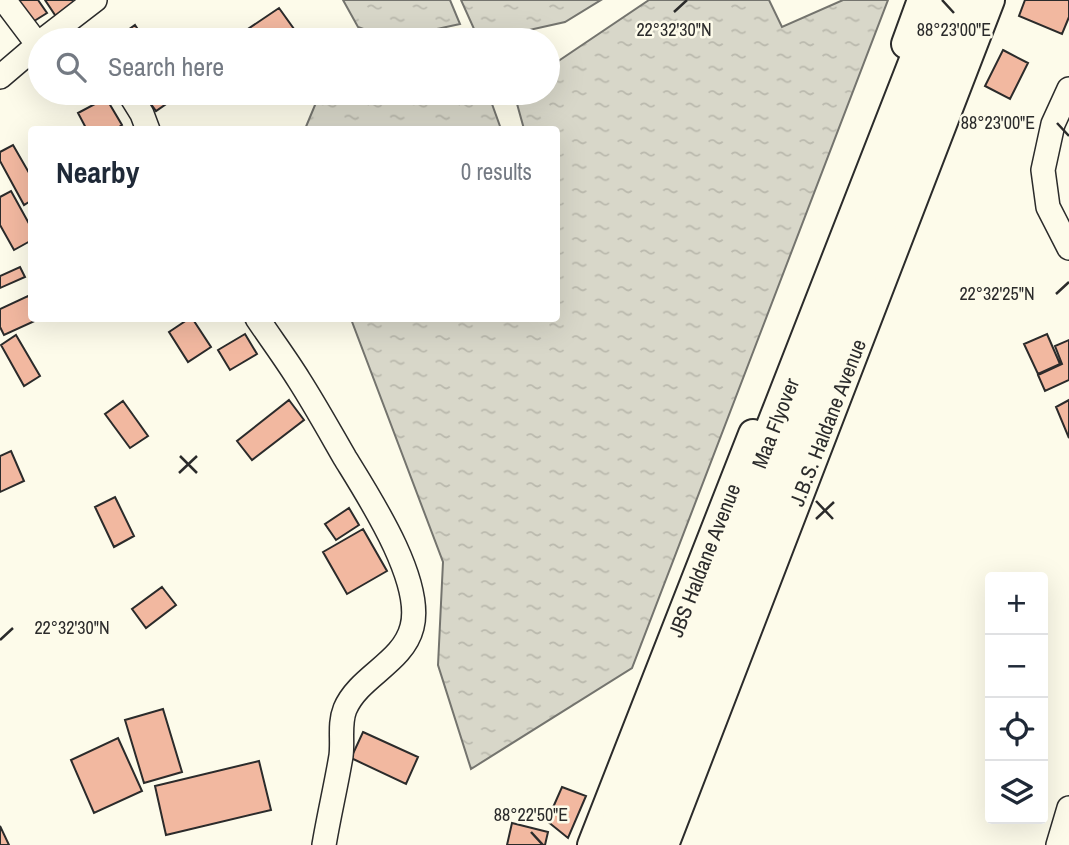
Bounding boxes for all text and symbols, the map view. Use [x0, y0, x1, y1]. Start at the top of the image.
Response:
text: 22°32'30"N [636, 17, 712, 42]
text: 88°23'00"E [917, 17, 991, 42]
search box [28, 28, 560, 105]
icon: search [52, 48, 90, 86]
text: Search here [108, 49, 224, 84]
text: 88°23'00"E [961, 110, 1035, 135]
text: Nearby [56, 152, 139, 192]
text: 0 results [461, 156, 532, 187]
text: 22°32'25"N [959, 281, 1035, 306]
street label: J.B.S. Haldane Avenue [782, 335, 872, 510]
street label: Maa Flyover [744, 373, 806, 472]
street label: JBS Haldane Avenue [660, 479, 747, 641]
map controls [985, 572, 1048, 824]
button: + [985, 572, 1048, 635]
text: 22°32'30"N [34, 615, 110, 640]
button: − [985, 635, 1048, 698]
button: locate [985, 698, 1048, 761]
button: layers [985, 761, 1048, 824]
text: 88°22'50"E [494, 802, 568, 827]

